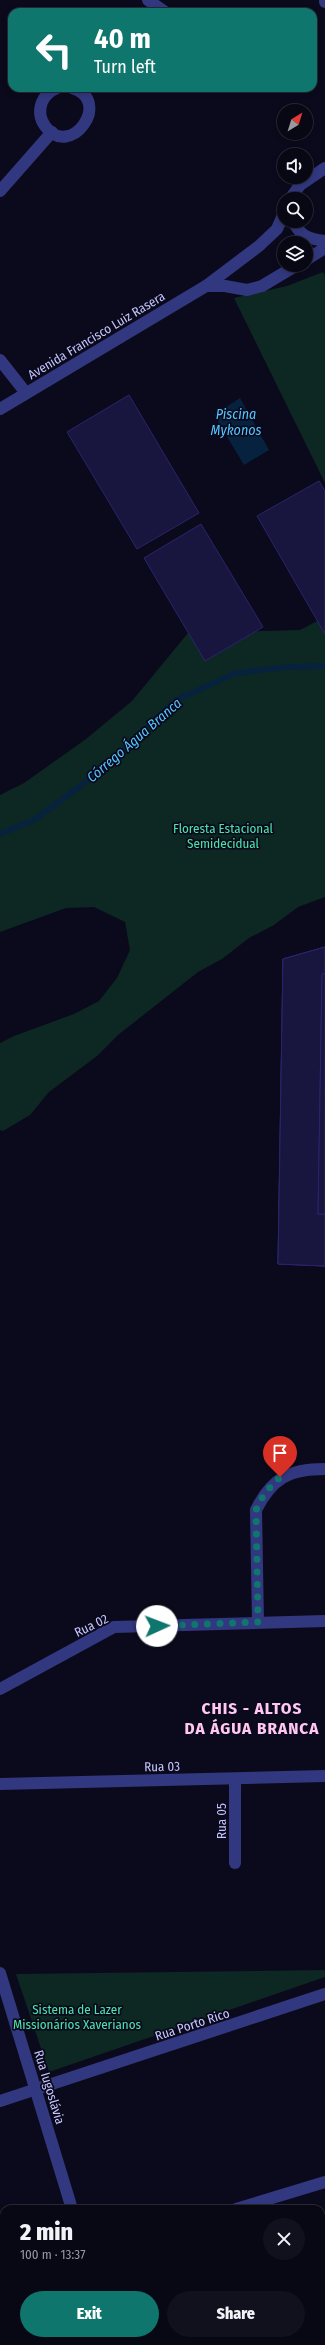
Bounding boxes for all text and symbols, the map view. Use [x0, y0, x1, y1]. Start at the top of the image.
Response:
text: 40 m [94, 22, 151, 55]
icon: left [28, 24, 80, 76]
text: Turn left [94, 56, 156, 78]
north arrow [277, 104, 313, 140]
map controls [277, 104, 313, 272]
button: sound [277, 148, 313, 184]
button: search [277, 192, 313, 228]
button: layers [277, 236, 313, 272]
street label: Avenida Francisco Luiz Rasera [25, 289, 168, 382]
water label: Piscina Mykonos [211, 406, 262, 439]
water label: Córrego Água Branca [83, 694, 185, 786]
park label: Floresta Estacional Semidecidual [173, 821, 273, 851]
pin [263, 1436, 297, 1477]
icon: arrive [269, 1442, 291, 1464]
position arrow [136, 1605, 178, 1647]
street label: Rua 02 [72, 1611, 111, 1640]
district label: CHIS - ALTOS DA ÁGUA BRANCA [185, 1698, 320, 1739]
street label: Rua 03 [144, 1759, 180, 1774]
street label: Rua 05 [214, 1803, 229, 1839]
park label: Sistema de Lazer Missionários Xaverianos [13, 2002, 141, 2032]
street label: Rua Porto Rico [153, 2005, 232, 2044]
street label: Rua Iugoslávia [31, 2048, 68, 2126]
text: 2 min [20, 2218, 73, 2246]
button: close [263, 2218, 305, 2260]
text: 100 m · 13:37 [20, 2247, 85, 2262]
button: Exit [20, 2291, 159, 2337]
button: Share [167, 2291, 305, 2337]

